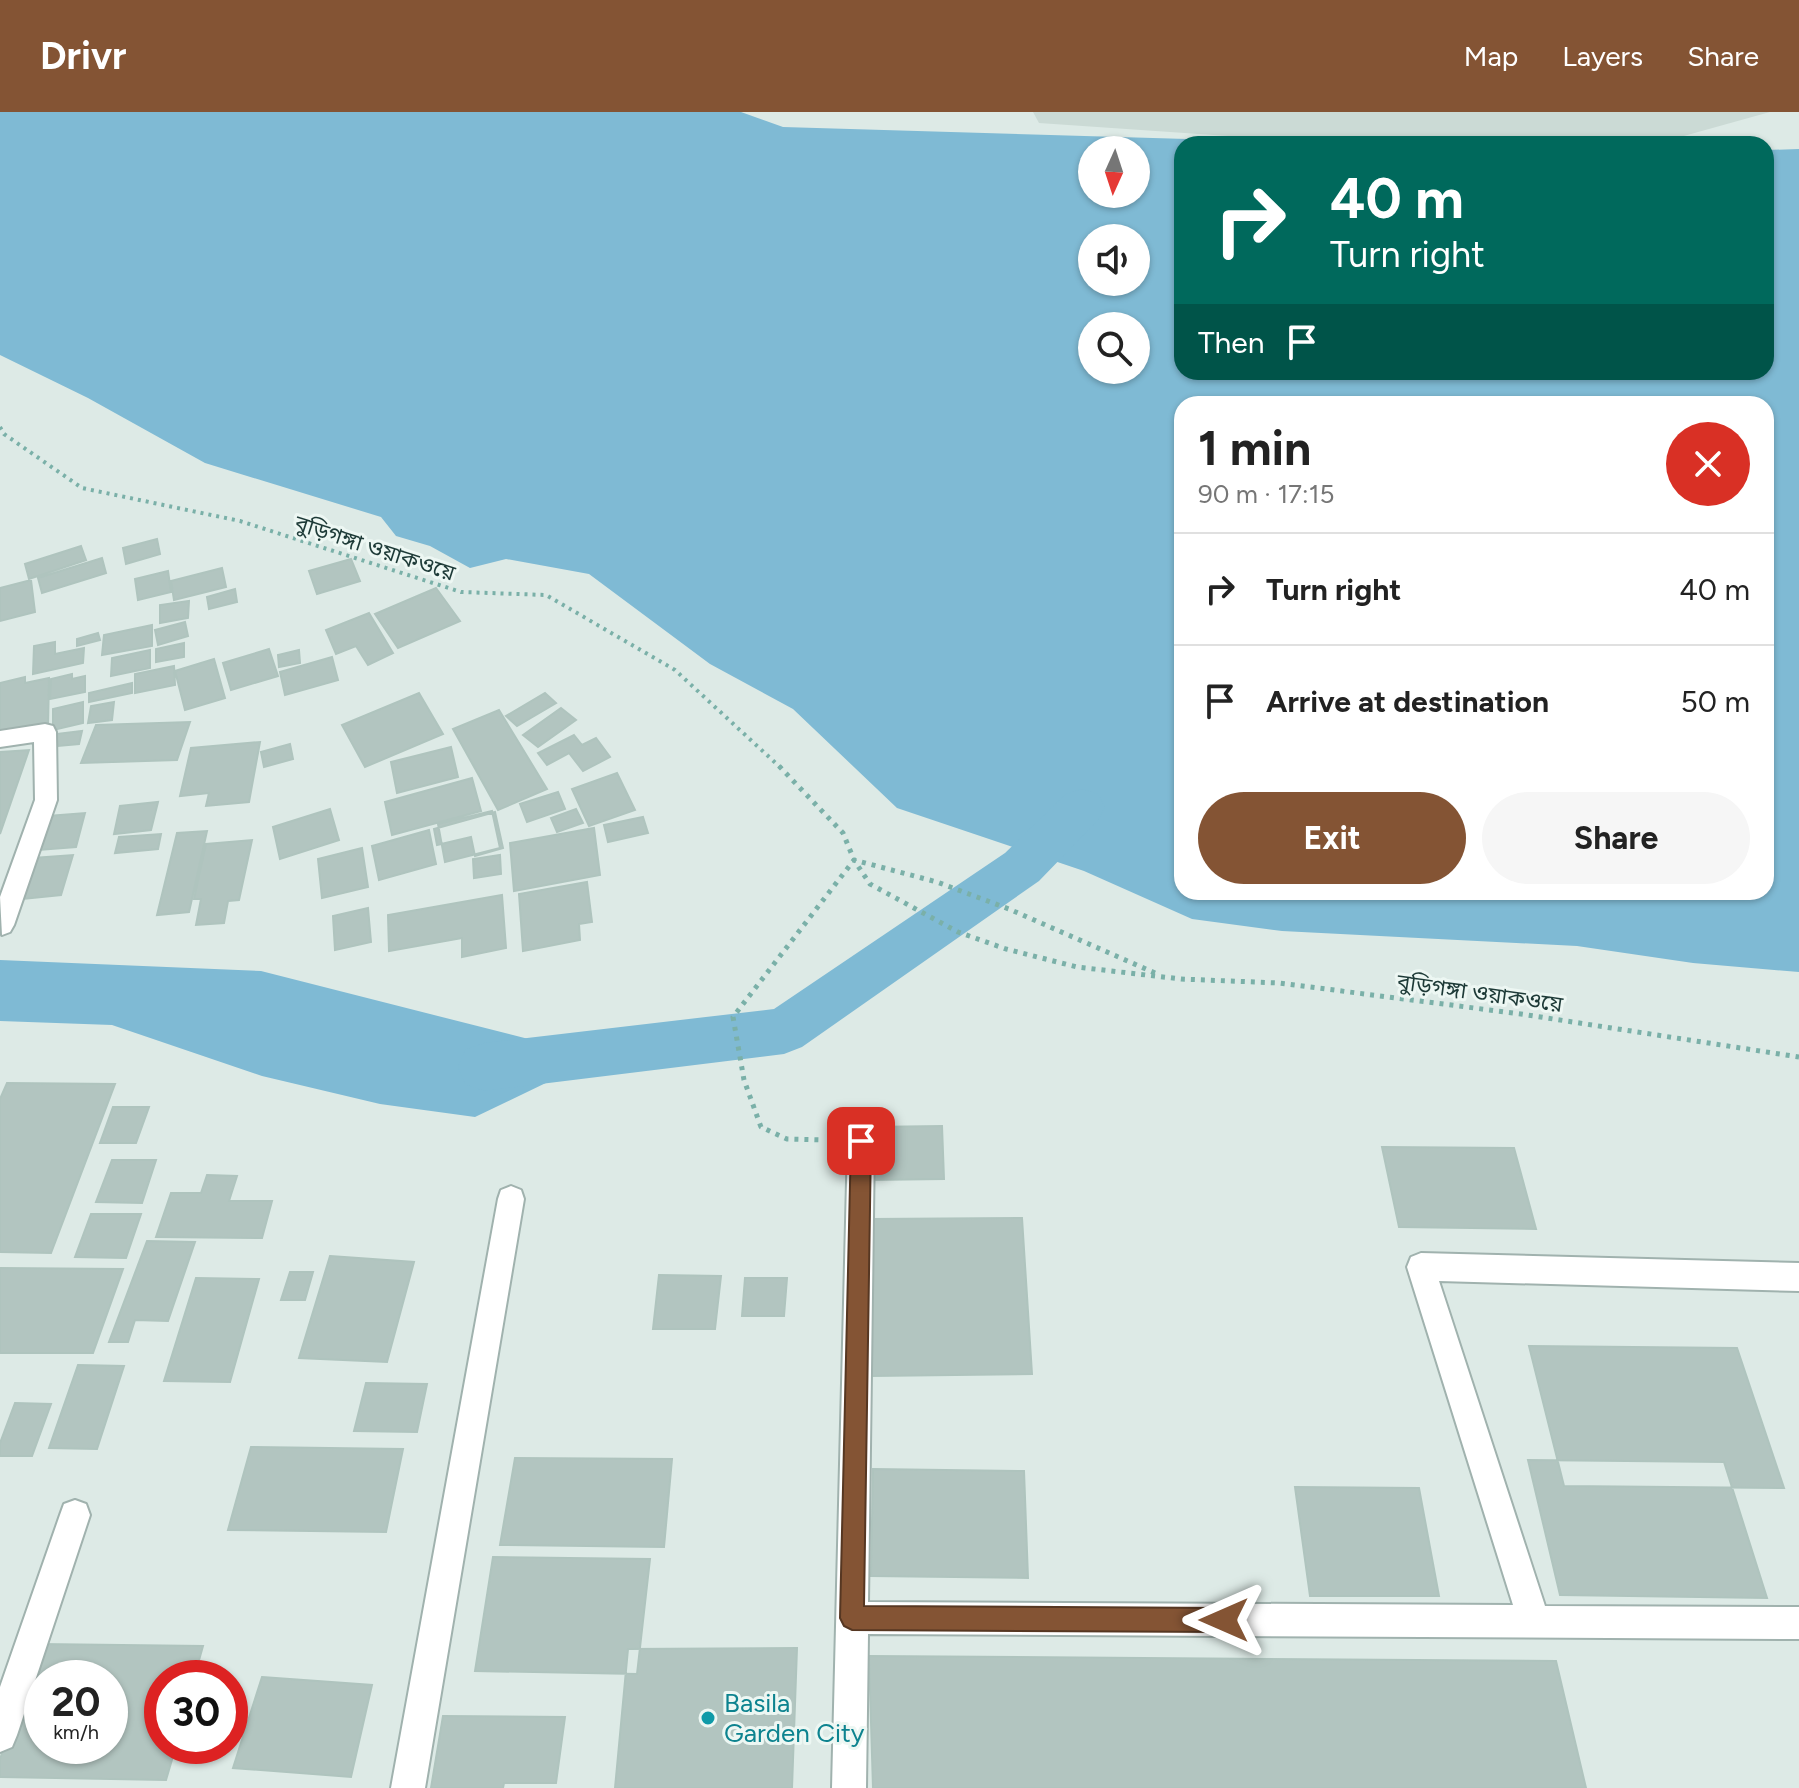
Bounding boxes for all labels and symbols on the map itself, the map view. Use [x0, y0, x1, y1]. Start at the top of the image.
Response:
north arrow [1078, 136, 1150, 208]
street label: বুড়িগঙ্গা ওয়াকওয়ে [291, 509, 459, 587]
street label: বুড়িগঙ্গা ওয়াকওয়ে [1395, 968, 1565, 1018]
pin [827, 1107, 895, 1175]
position arrow [1182, 1578, 1266, 1662]
speed limit sign: 30 [144, 1660, 248, 1764]
place label: Basila Garden City [724, 1687, 865, 1749]
marker: Basila Garden City [699, 1709, 717, 1727]

